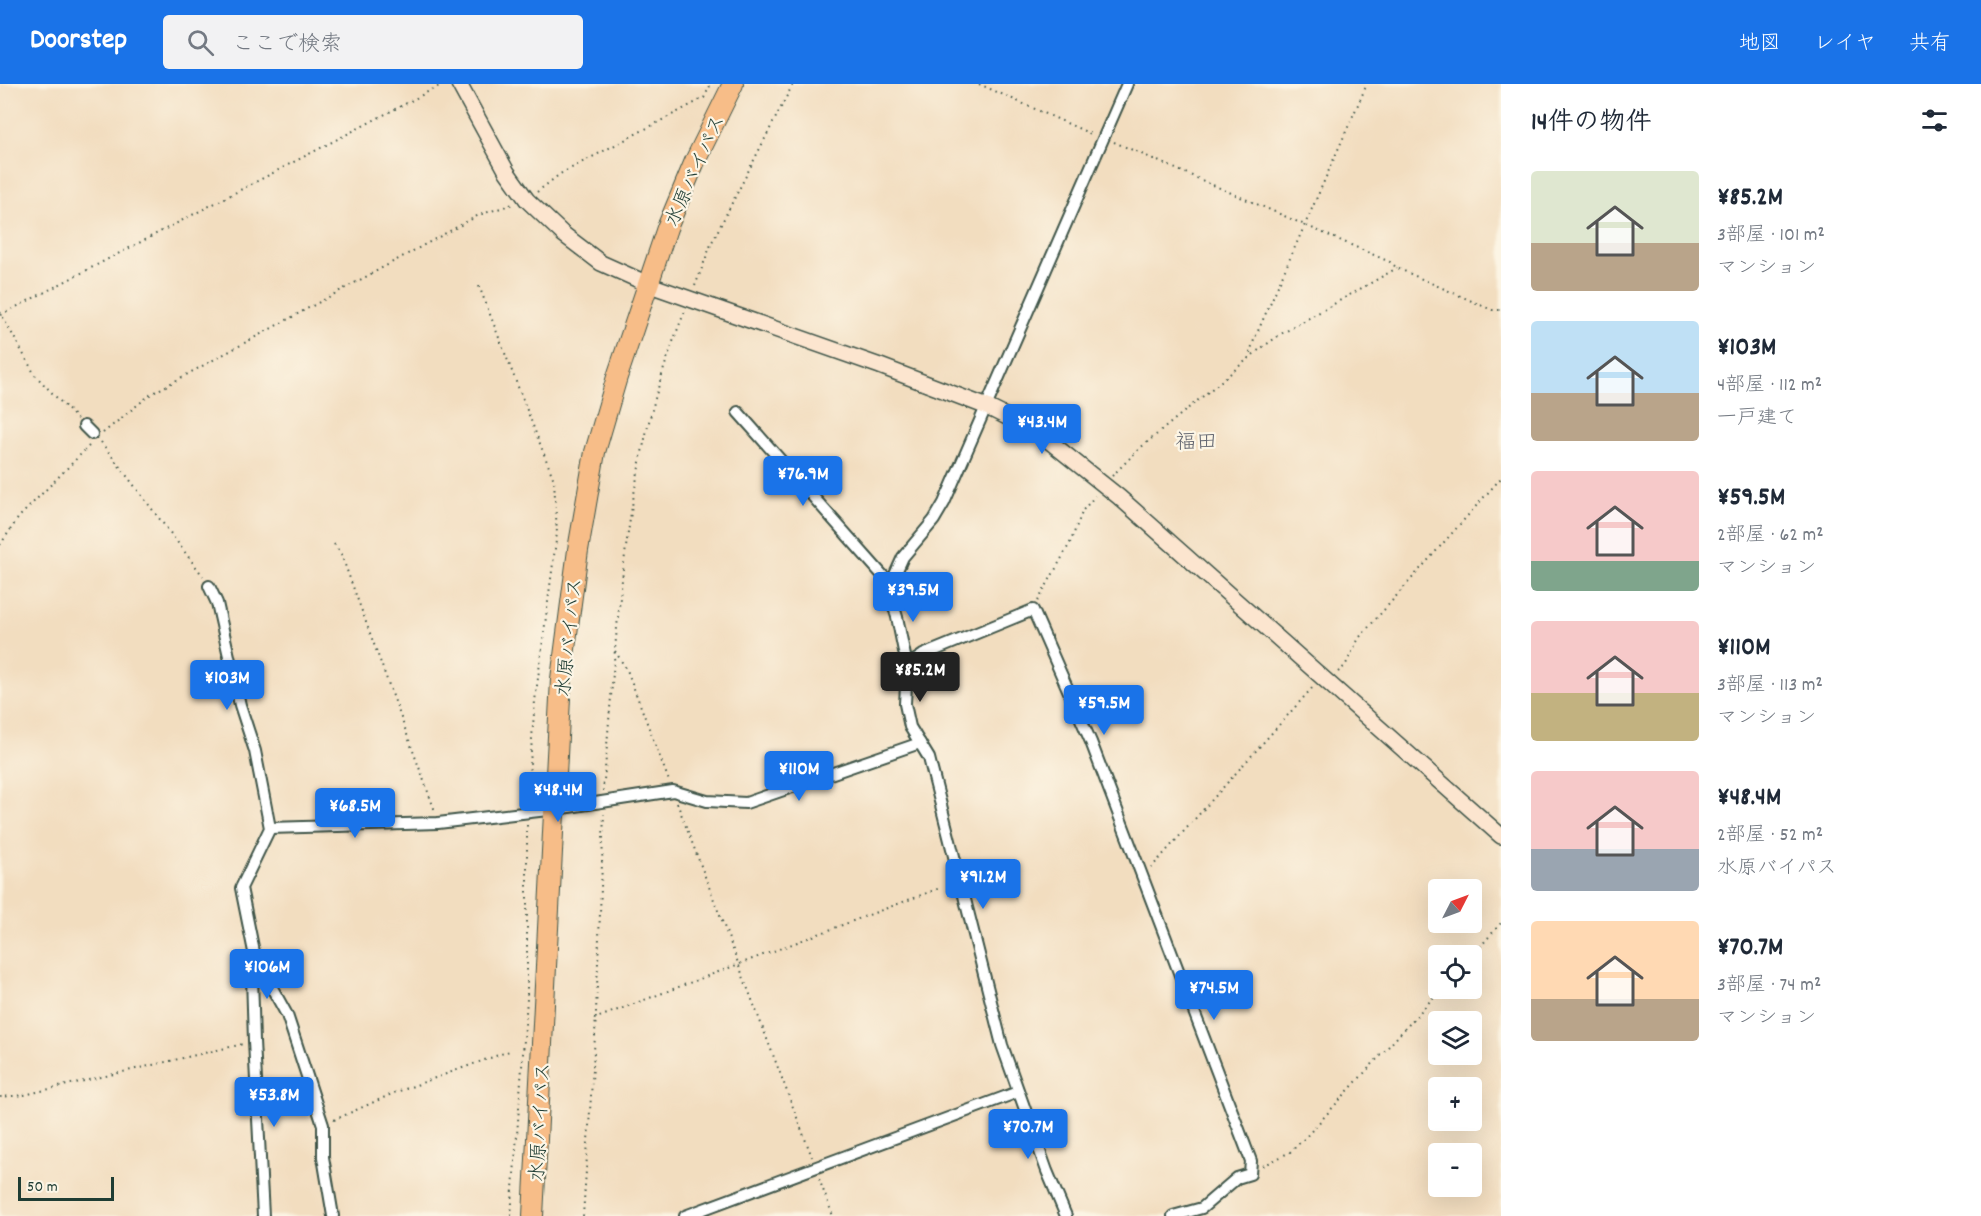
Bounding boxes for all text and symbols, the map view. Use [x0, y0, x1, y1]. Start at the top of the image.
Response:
search box [163, 15, 583, 69]
text: Doorstep [30, 22, 127, 62]
icon: search [184, 26, 217, 59]
text: ここで検索 [232, 30, 342, 61]
text: 地図 [1739, 30, 1781, 60]
text: レイヤ [1814, 30, 1876, 60]
text: 共有 [1909, 30, 1951, 60]
icon: filters [1918, 104, 1951, 137]
text: 14件の物件 [1531, 105, 1651, 142]
street label: 水原バイパス [660, 111, 734, 232]
text: ¥85.2M [1717, 180, 1783, 217]
icon: home [1579, 195, 1651, 267]
text: 3部屋 · 101 m² [1717, 222, 1825, 250]
text: マンション [1717, 255, 1816, 283]
text: ¥103M [1717, 330, 1776, 367]
icon: home [1579, 345, 1651, 417]
text: 4部屋 · 112 m² [1717, 372, 1822, 400]
pin: ¥43.4M [993, 404, 1091, 455]
text: 一戸建て [1717, 405, 1797, 433]
text: ¥43.4M [1017, 409, 1067, 437]
district label: 福田 [1175, 429, 1217, 459]
pin: ¥76.9M [754, 456, 852, 507]
text: ¥76.9M [777, 461, 829, 489]
text: ¥59.5M [1717, 480, 1785, 517]
icon: home [1579, 495, 1651, 567]
text: 2部屋 · 62 m² [1717, 522, 1824, 550]
text: マンション [1717, 555, 1816, 583]
pin: ¥39.5M [864, 572, 962, 623]
street label: 水原バイパス [551, 576, 591, 698]
text: ¥39.5M [887, 577, 939, 605]
text: ¥110M [1717, 630, 1770, 667]
icon: home [1579, 645, 1651, 717]
pin: ¥85.2M [871, 652, 969, 703]
text: ¥85.2M [895, 657, 945, 685]
pin: ¥103M [185, 660, 269, 711]
text: ¥103M [204, 665, 250, 693]
text: 3部屋 · 113 m² [1717, 672, 1823, 700]
pin: ¥59.5M [1055, 685, 1153, 736]
text: ¥59.5M [1078, 690, 1130, 718]
text: マンション [1717, 705, 1816, 733]
pin: ¥110M [757, 751, 841, 802]
text: ¥110M [778, 756, 820, 784]
pin: ¥48.4M [509, 772, 607, 823]
text: ¥48.4M [533, 777, 583, 805]
text: ¥48.4M [1717, 780, 1781, 817]
pin: ¥68.5M [306, 788, 404, 839]
text: ¥68.5M [329, 793, 381, 821]
icon: home [1579, 795, 1651, 867]
text: 2部屋 · 52 m² [1717, 822, 1823, 850]
text: 水原バイパス [1717, 855, 1837, 883]
pin: ¥91.2M [934, 859, 1032, 910]
text: ¥91.2M [960, 864, 1007, 892]
north arrow [1428, 879, 1482, 933]
map controls [1428, 879, 1482, 1197]
text: ¥70.7M [1717, 930, 1783, 967]
button: locate [1428, 945, 1482, 999]
icon: home [1579, 945, 1651, 1017]
pin: ¥106M [225, 949, 309, 1000]
text: ¥106M [244, 954, 290, 982]
pin: ¥74.5M [1165, 970, 1263, 1021]
text: 3部屋 · 74 m² [1717, 972, 1821, 1000]
text: ¥74.5M [1189, 975, 1239, 1003]
text: マンション [1717, 1005, 1816, 1033]
button: layers [1428, 1011, 1482, 1065]
street label: 水原バイパス [525, 1062, 559, 1183]
pin: ¥53.8M [225, 1077, 323, 1128]
button: + [1428, 1077, 1482, 1131]
text: ¥53.8M [249, 1082, 299, 1110]
pin: ¥70.7M [979, 1109, 1077, 1160]
text: ¥70.7M [1003, 1114, 1053, 1142]
button: − [1428, 1143, 1482, 1197]
scale bar [18, 1174, 114, 1202]
text: 50 m [27, 1176, 58, 1199]

